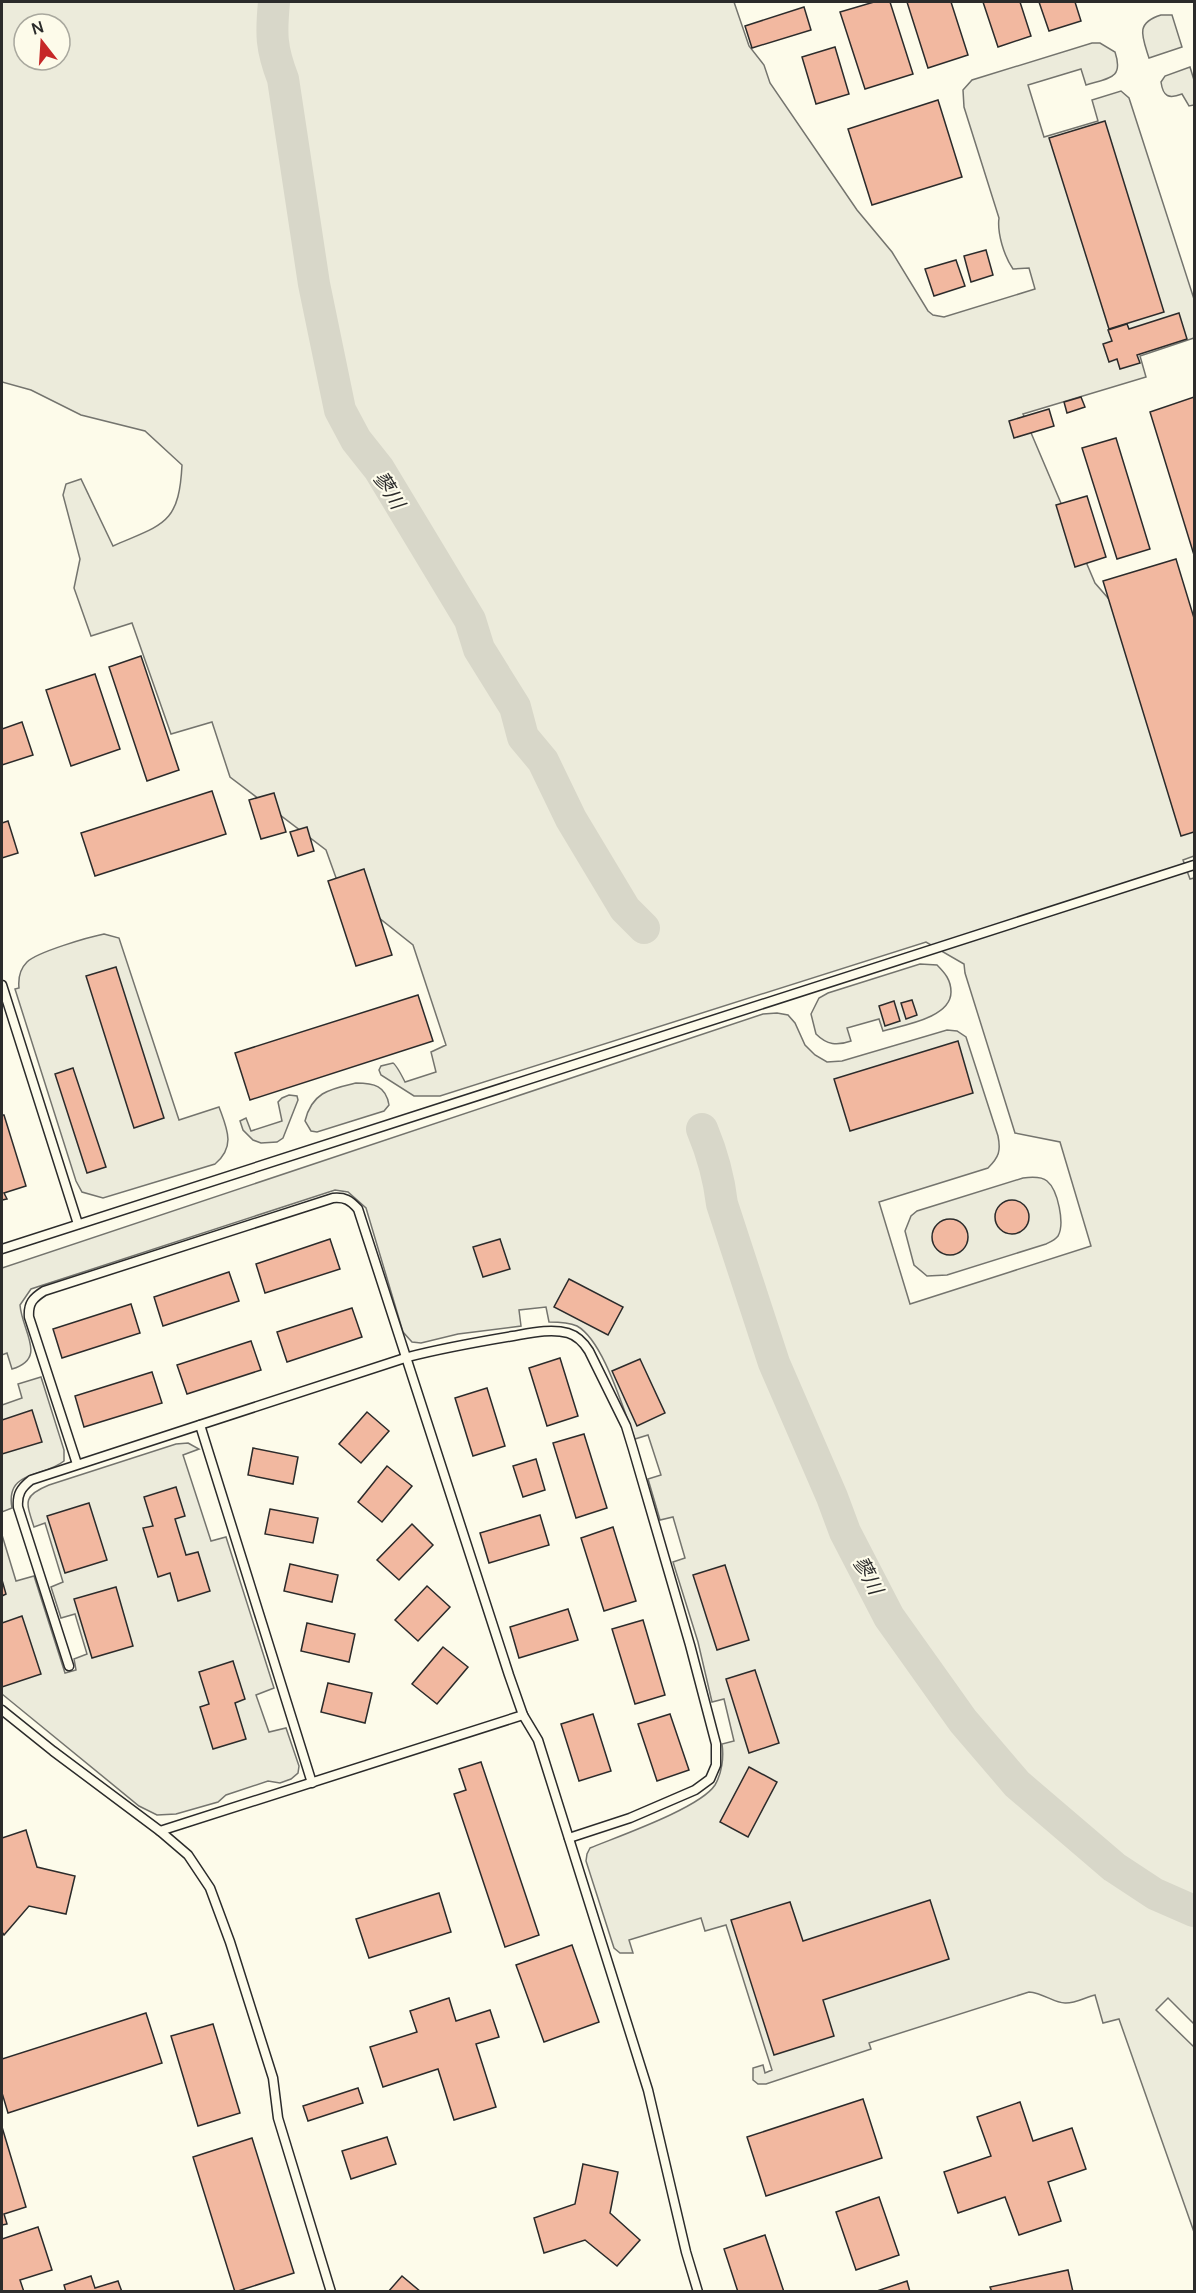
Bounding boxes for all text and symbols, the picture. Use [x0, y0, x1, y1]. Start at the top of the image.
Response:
north arrow [12, 12, 72, 72]
text: N [29, 15, 46, 40]
water label: 蓼川 [367, 466, 413, 516]
water label: 蓼川 [847, 1551, 891, 1601]

